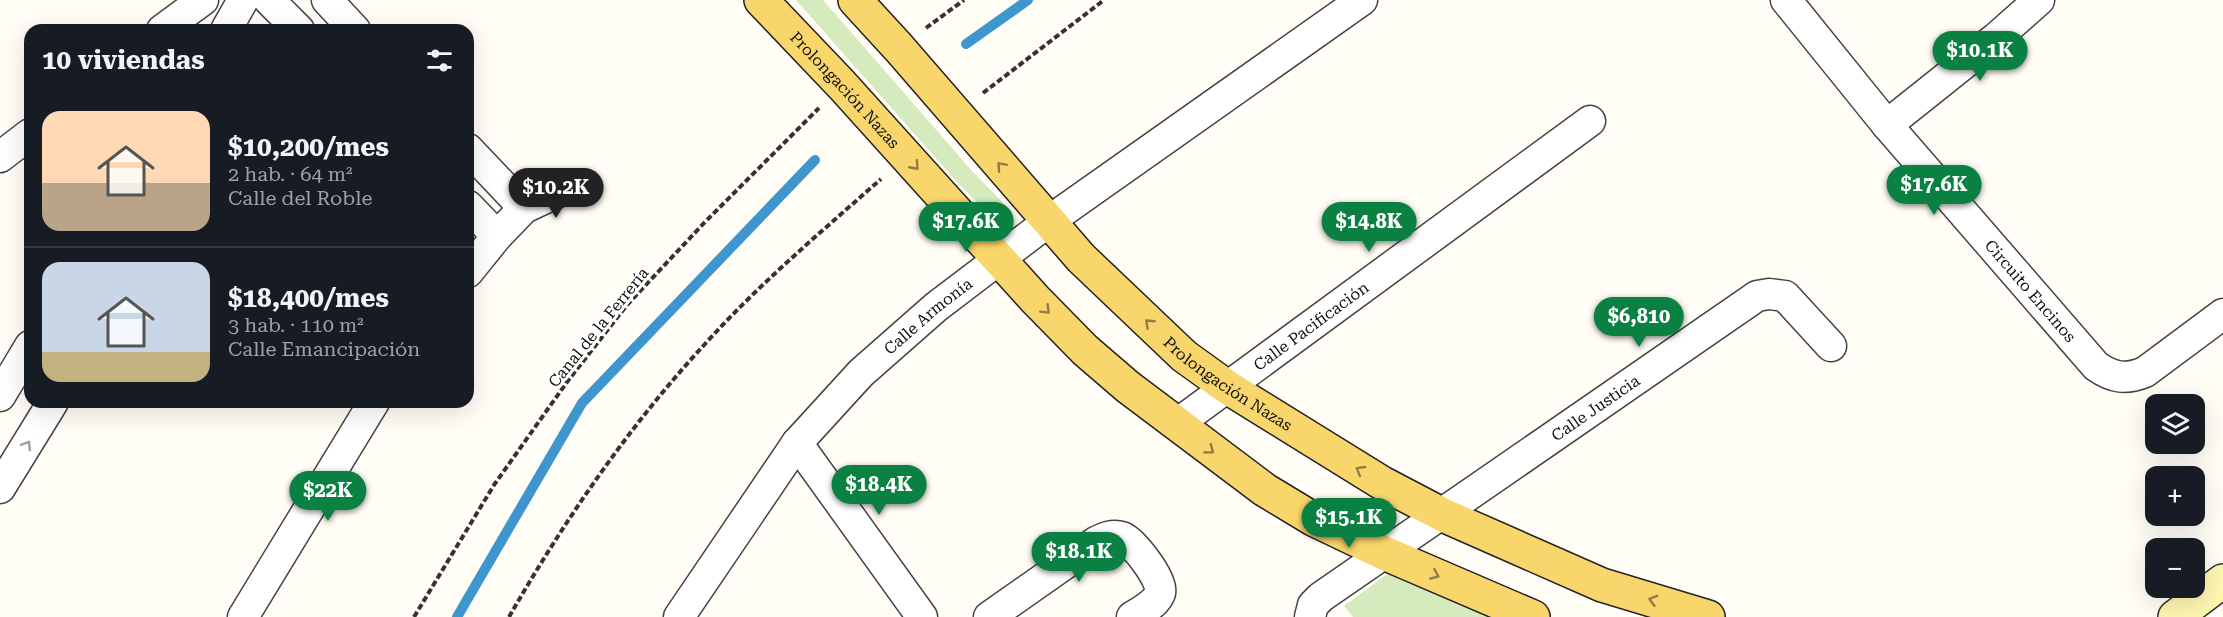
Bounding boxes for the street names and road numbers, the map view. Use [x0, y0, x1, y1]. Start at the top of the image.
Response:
street label: Prolongación Nazas [786, 28, 904, 153]
street label: Circuito Encinos [1981, 236, 2080, 346]
street label: Canal de la Ferrería [544, 263, 653, 391]
street label: Calle Armonía [880, 274, 976, 359]
street label: Calle Pacificación [1250, 278, 1372, 375]
street label: Prolongación Nazas [1159, 333, 1296, 435]
street label: Calle Justicia [1548, 371, 1644, 445]

